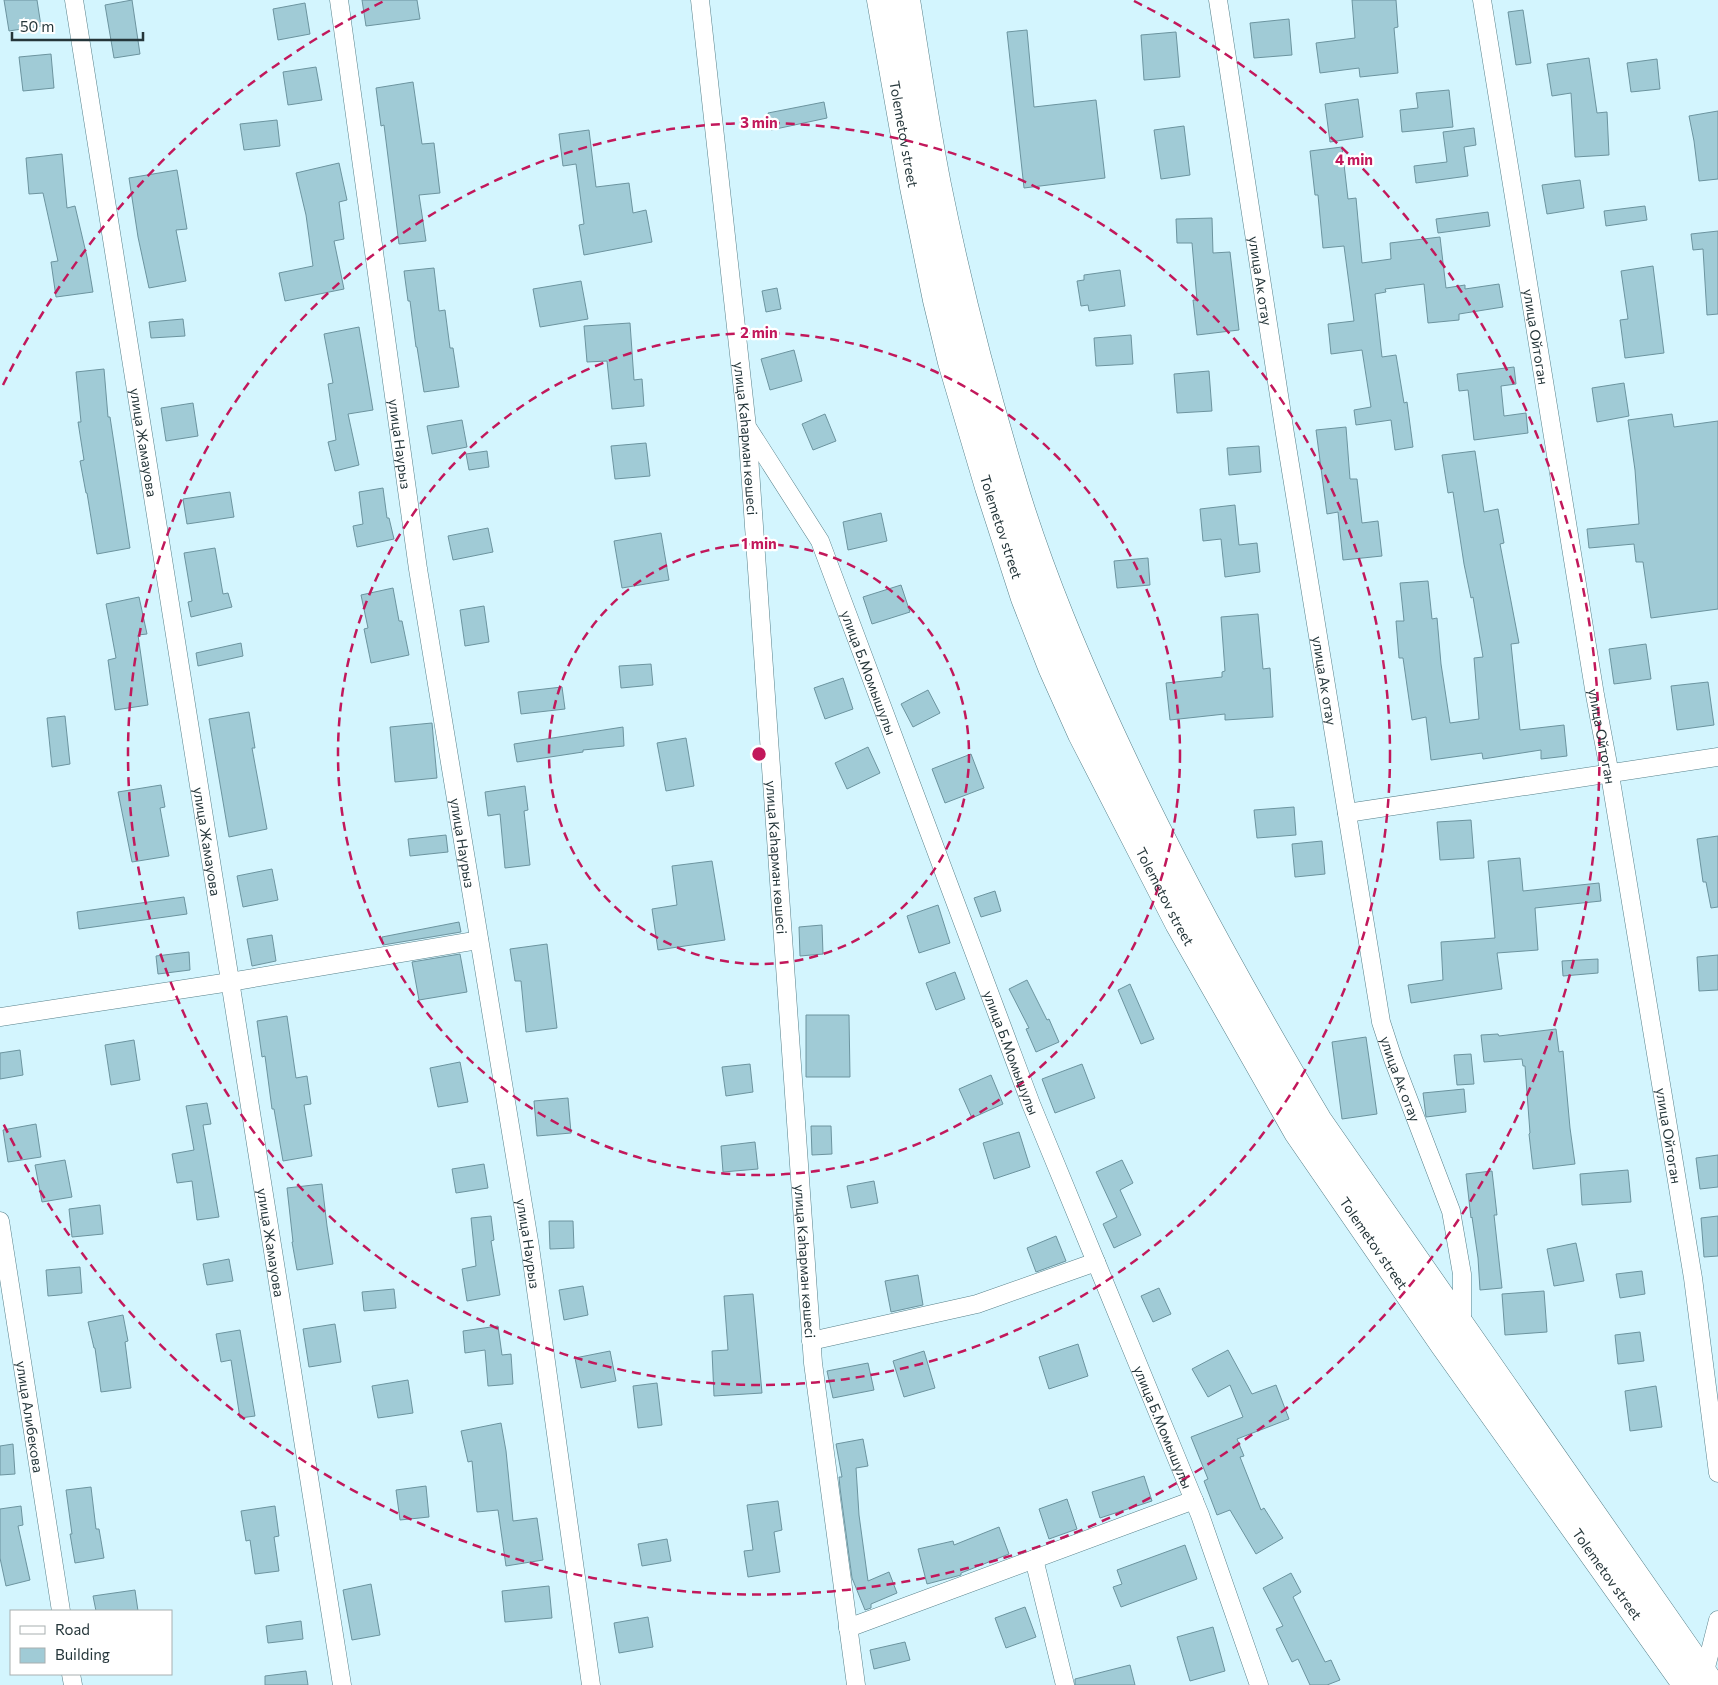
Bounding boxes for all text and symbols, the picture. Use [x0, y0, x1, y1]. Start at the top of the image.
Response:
scale bar [12, 10, 144, 42]
text: 50 m [20, 17, 54, 35]
street label: Tolemetov street [887, 79, 922, 189]
text: 3 min [740, 113, 778, 131]
text: 4 min [1335, 150, 1373, 168]
street label: улица Ак отау [1246, 235, 1277, 326]
street label: улица Ойтоган [1521, 287, 1553, 386]
text: 2 min [740, 323, 778, 341]
street label: улица Каһарман көшесі [731, 361, 762, 516]
street label: улица Жамауова [127, 387, 161, 498]
street label: улица Наурыз [386, 398, 415, 490]
street label: Tolemetov street [977, 473, 1027, 581]
text: 1 min [741, 534, 777, 552]
street label: улица Б.Момышулы [838, 608, 900, 737]
street label: улица Ак отау [1310, 635, 1341, 726]
street label: улица Ойтоган [1586, 687, 1620, 785]
centre of rings [750, 745, 768, 763]
street label: улица Каһарман көшесі [763, 780, 791, 935]
street label: улица Жамауова [191, 786, 225, 897]
street label: улица Наурыз [447, 797, 479, 889]
street label: Tolemetov street [1133, 844, 1198, 948]
street label: улица Б.Момышулы [981, 988, 1043, 1117]
street label: улица Ак отау [1378, 1034, 1425, 1124]
street label: улица Ойтоган [1653, 1086, 1686, 1185]
street label: улица Каһарман көшесі [792, 1184, 820, 1339]
street label: улица Жамауова [255, 1187, 289, 1298]
street label: Tolemetov street [1337, 1193, 1412, 1292]
street label: улица Наурыз [514, 1197, 544, 1290]
street label: улица Алибекова [13, 1360, 48, 1474]
street label: улица Б.Момышулы [1131, 1363, 1197, 1491]
street label: Tolemetov street [1569, 1525, 1646, 1623]
legend [10, 1610, 172, 1675]
text: Road [55, 1620, 90, 1638]
text: Building [55, 1645, 110, 1663]

